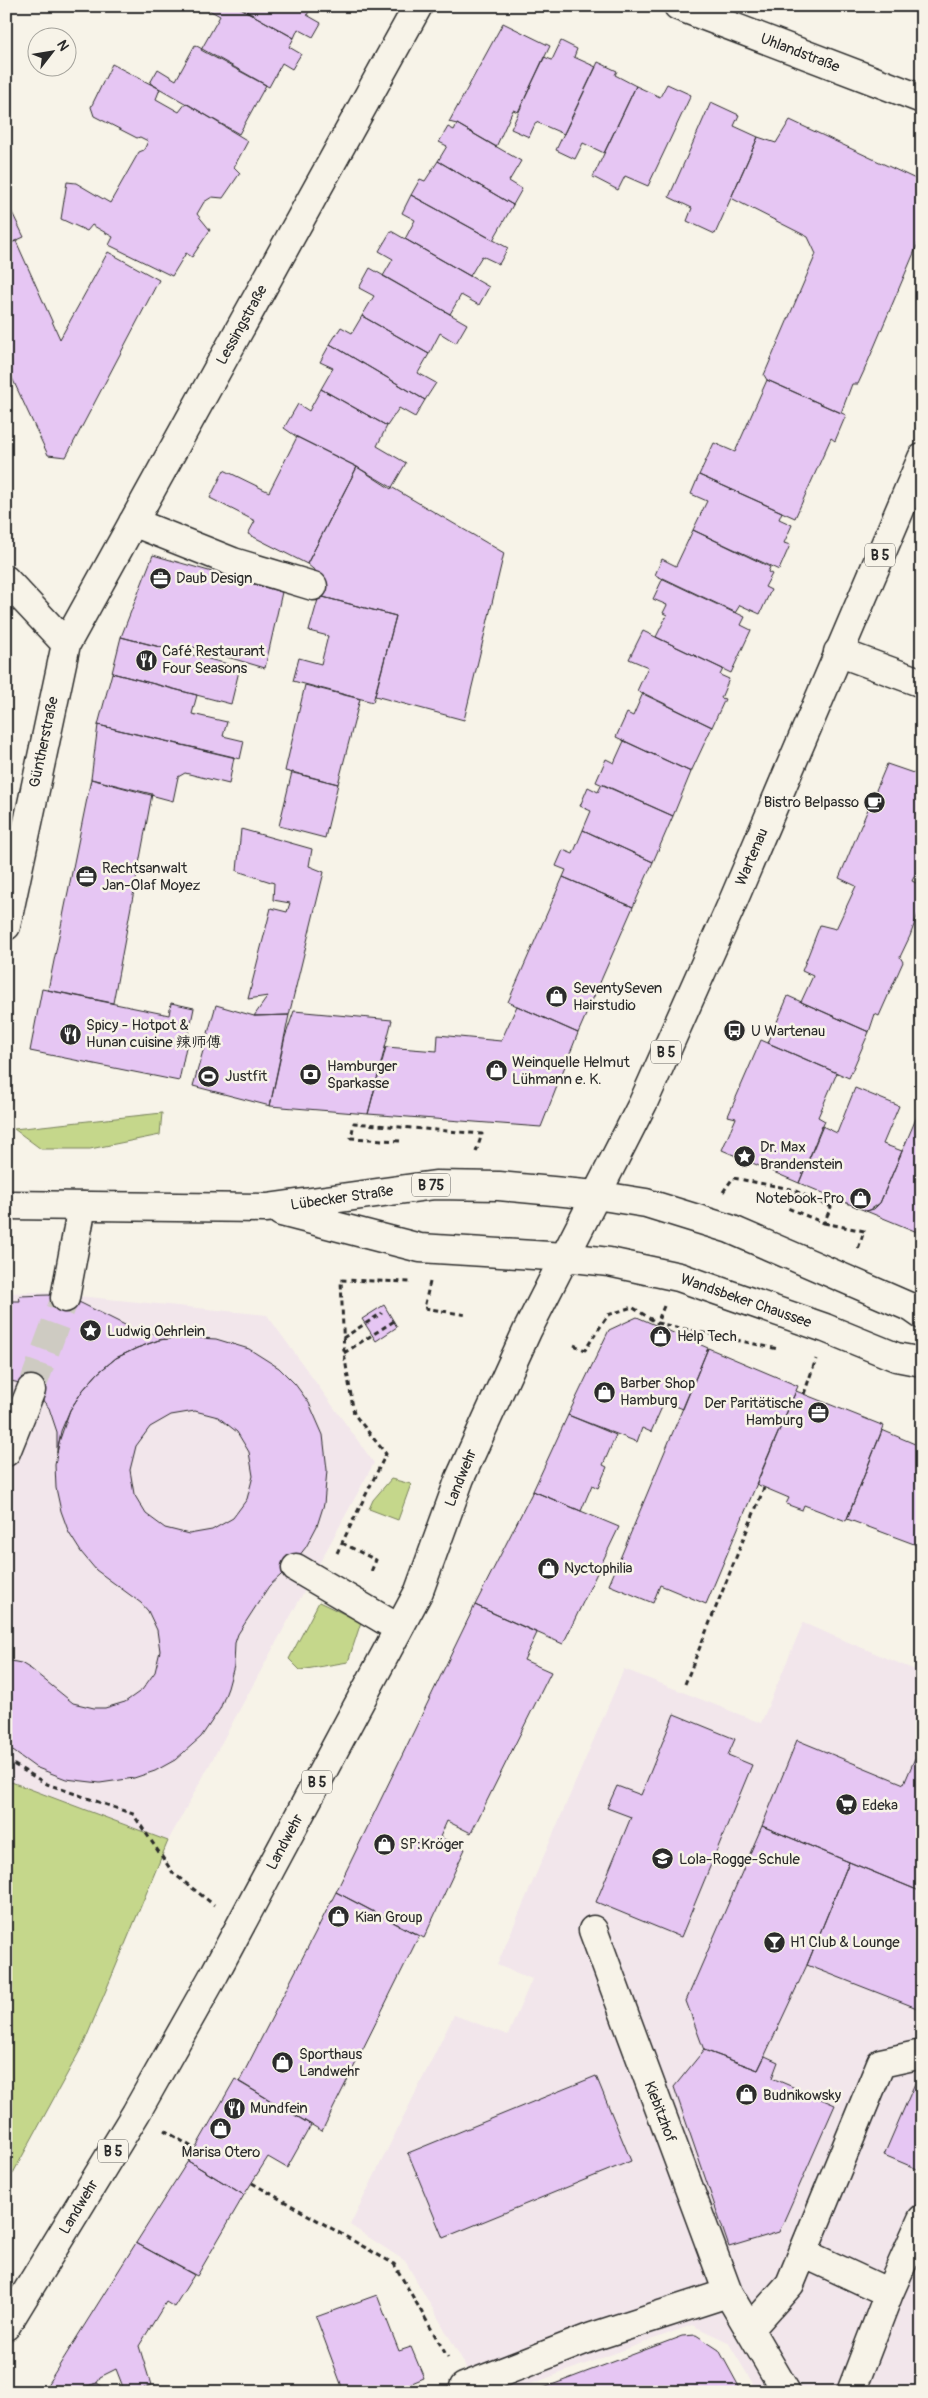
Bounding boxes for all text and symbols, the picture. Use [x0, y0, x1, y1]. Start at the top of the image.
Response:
north arrow [28, 28, 78, 78]
street label: Uhlandstraße [758, 29, 843, 77]
text: N [53, 37, 72, 54]
street label: Lessingstraße [212, 281, 272, 368]
road number: B 5 [865, 544, 895, 566]
office icon: Daub Design [148, 566, 172, 590]
place label: Daub Design [176, 569, 252, 588]
place label: Café Restaurant Four Seasons [162, 642, 266, 678]
restaurant icon: Café Restaurant Four Seasons [134, 648, 158, 672]
street label: Güntherstraße [25, 694, 63, 789]
cafe icon: Bistro Belpasso [863, 790, 887, 814]
place label: Bistro Belpasso [764, 793, 859, 812]
street label: Wartenau [731, 825, 773, 889]
place label: Rechtsanwalt Jan-Olaf Moyez [102, 859, 201, 895]
office icon: Rechtsanwalt Jan-Olaf Moyez [74, 865, 98, 889]
place label: SeventySeven Hairstudio [573, 979, 662, 1015]
shop icon: SeventySeven Hairstudio [545, 985, 569, 1009]
place label: Spicy - Hotpot & Hunan cuisine 辣师傅 [86, 1016, 221, 1052]
bus stop icon: U Wartenau [723, 1019, 747, 1043]
restaurant icon: Spicy - Hotpot & Hunan cuisine 辣师傅 [58, 1022, 82, 1046]
place label: U Wartenau [751, 1022, 825, 1041]
road number: B 5 [651, 1040, 681, 1064]
place label: Weinquelle Helmut Lühmann e. K. [512, 1053, 631, 1089]
place label: Hamburger Sparkasse [327, 1057, 398, 1093]
shop icon: Weinquelle Helmut Lühmann e. K. [484, 1059, 508, 1083]
bank icon: Hamburger Sparkasse [299, 1063, 323, 1087]
sports icon: Justfit [197, 1064, 221, 1088]
place label: Justfit [225, 1067, 268, 1086]
place label: Dr. Max Brandenstein [760, 1138, 843, 1174]
place icon: Dr. Max Brandenstein [732, 1144, 756, 1168]
road number: B 75 [412, 1174, 450, 1196]
street label: Lübecker Straße [289, 1181, 395, 1215]
shop icon: Notebook-Pro [848, 1186, 872, 1210]
place label: Notebook-Pro [755, 1189, 844, 1208]
street label: Wandsbeker Chaussee [678, 1270, 815, 1333]
place icon: Ludwig Oehrlein [79, 1319, 103, 1343]
place label: Ludwig Oehrlein [107, 1322, 205, 1341]
shop icon: Help Tech [649, 1324, 673, 1348]
place label: Help Tech [677, 1327, 737, 1346]
place label: Barber Shop Hamburg [620, 1374, 695, 1410]
shop icon: Barber Shop Hamburg [592, 1380, 616, 1404]
place label: Der Paritätische Hamburg [704, 1394, 804, 1430]
office icon: Der Paritätische Hamburg [807, 1400, 831, 1424]
street label: Landwehr [441, 1446, 481, 1510]
shop icon: Nyctophilia [536, 1556, 560, 1580]
place label: Nyctophilia [564, 1559, 633, 1578]
road number: B 5 [302, 1770, 332, 1794]
supermarket icon: Edeka [834, 1793, 858, 1817]
place label: Edeka [862, 1796, 898, 1815]
street label: Landwehr [262, 1810, 308, 1873]
shop icon: SP:Kröger [372, 1832, 396, 1856]
place label: SP:Kröger [400, 1835, 465, 1854]
school or university icon: Lola-Rogge-Schule [651, 1847, 675, 1871]
place label: Lola-Rogge-Schule [679, 1850, 801, 1869]
shop icon: Kian Group [327, 1905, 351, 1929]
place label: Kian Group [355, 1908, 423, 1927]
bar icon: H1 Club & Lounge [762, 1930, 786, 1954]
place label: H1 Club & Lounge [790, 1933, 900, 1952]
place label: Sporthaus Landwehr [299, 2045, 363, 2081]
shop icon: Sporthaus Landwehr [271, 2051, 295, 2075]
street label: Kiebitzhof [640, 2079, 680, 2145]
shop icon: Budnikowsky [735, 2083, 759, 2107]
place label: Budnikowsky [763, 2086, 842, 2105]
restaurant icon: Mundfein [222, 2096, 246, 2120]
place label: Mundfein [250, 2099, 308, 2118]
shop icon: Marisa Otero [209, 2117, 233, 2141]
road number: B 5 [98, 2140, 128, 2162]
place label: Marisa Otero [182, 2143, 260, 2162]
street label: Landwehr [55, 2176, 103, 2238]

